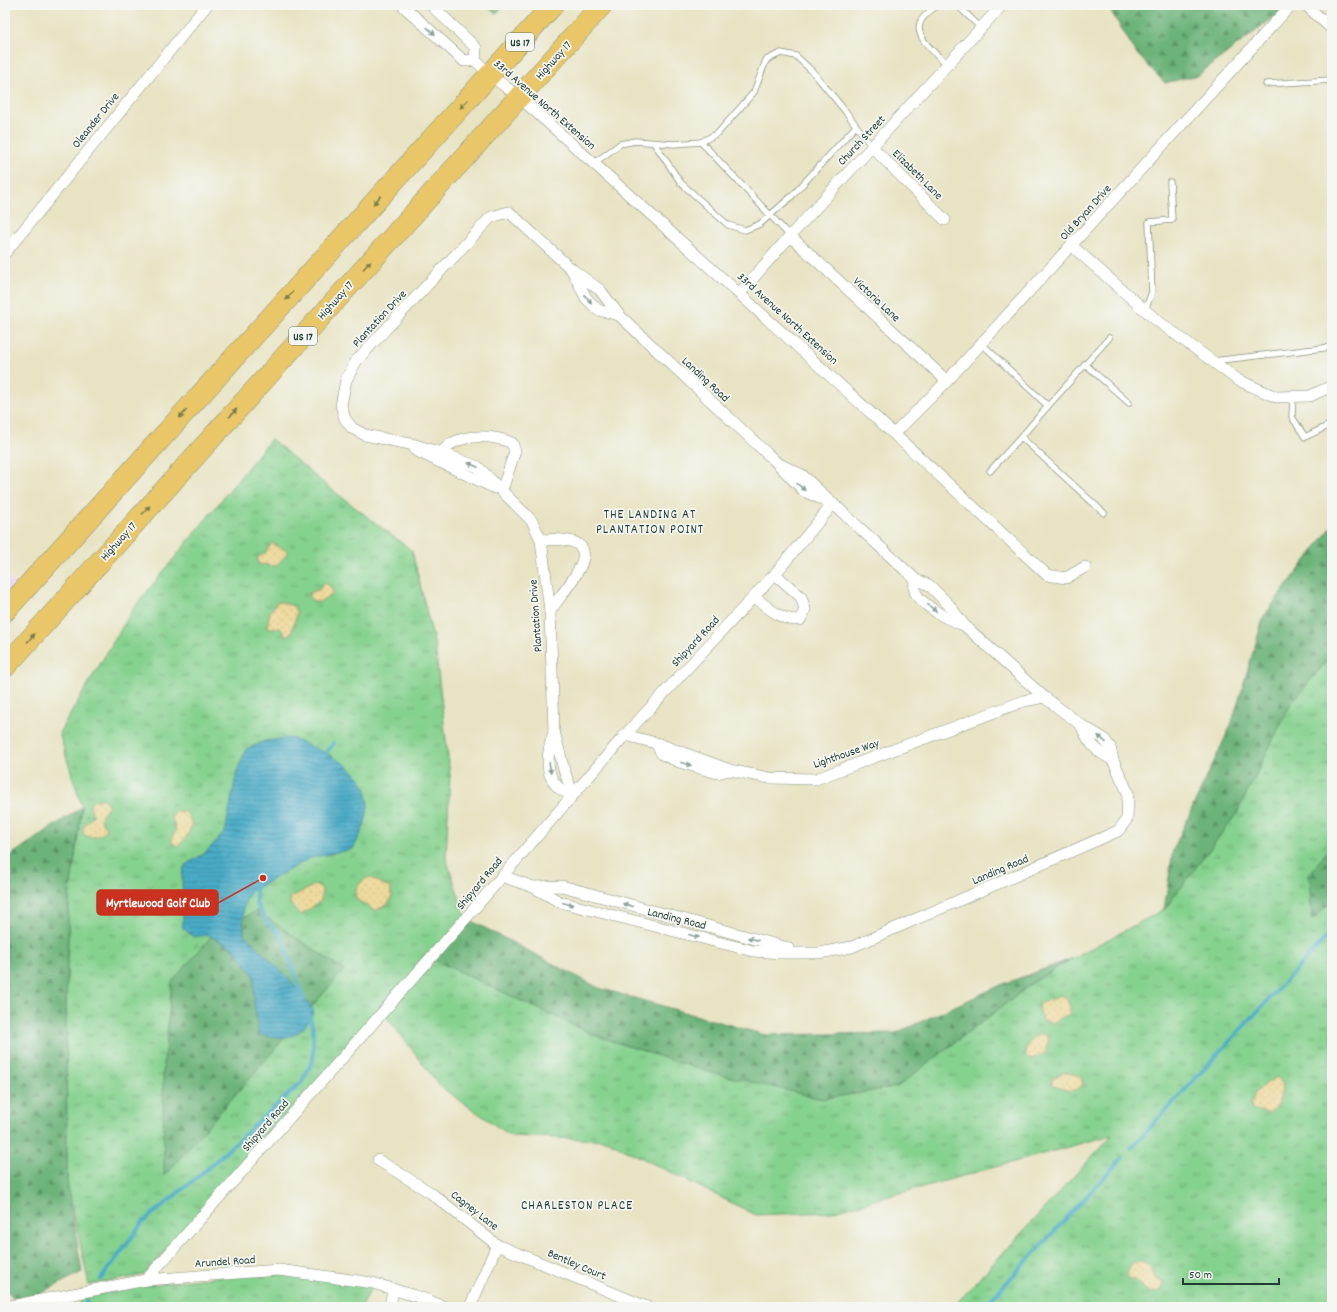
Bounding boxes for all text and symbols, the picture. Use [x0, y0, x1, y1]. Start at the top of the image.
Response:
one-way arrow [426, 26, 436, 36]
road number: US 17 [506, 33, 534, 51]
street label: Highway 17 [532, 37, 577, 84]
street label: 33rd Avenue North Extension [489, 56, 599, 155]
street label: Oleander Drive [68, 89, 124, 152]
one-way arrow [459, 98, 468, 109]
street label: Church Street [834, 112, 890, 170]
street label: Elizabeth Lane [888, 146, 946, 204]
street label: Old Bryan Drive [1056, 181, 1116, 245]
one-way arrow [372, 195, 381, 205]
one-way arrow [363, 260, 372, 270]
street label: 33rd Avenue North Extension [733, 269, 842, 369]
street label: Victoria Lane [849, 274, 903, 326]
street label: Highway 17 [314, 277, 359, 324]
street label: Plantation Drive [349, 287, 411, 351]
one-way arrow [285, 291, 294, 302]
one-way arrow [584, 294, 593, 304]
road number: US 17 [289, 327, 317, 345]
street label: Landing Road [677, 353, 733, 407]
one-way arrow [179, 409, 188, 419]
one-way arrow [228, 409, 237, 418]
one-way arrow [467, 462, 478, 468]
one-way arrow [795, 483, 806, 492]
one-way arrow [141, 505, 150, 515]
district label: THE LANDING AT PLANTATION POINT [596, 506, 704, 540]
street label: Highway 17 [97, 518, 142, 565]
street label: Plantation Drive [525, 579, 548, 653]
one-way arrow [927, 604, 938, 612]
street label: Shipyard Road [668, 613, 724, 671]
one-way arrow [26, 633, 36, 643]
one-way arrow [1096, 734, 1107, 743]
street label: Lighthouse Way [811, 735, 883, 774]
one-way arrow [681, 761, 693, 767]
one-way arrow [547, 762, 553, 774]
street label: Landing Road [970, 851, 1031, 890]
street label: Shipyard Road [453, 854, 507, 914]
callout: Myrtlewood Golf Club [97, 890, 218, 915]
text: Myrtlewood Golf Club [106, 895, 210, 914]
one-way arrow [562, 901, 574, 907]
one-way arrow [622, 901, 634, 907]
street label: Landing Road [646, 904, 708, 935]
one-way arrow [688, 933, 700, 939]
one-way arrow [747, 936, 759, 942]
street label: Shipyard Road [239, 1096, 294, 1156]
street label: Cagney Lane [447, 1187, 502, 1235]
district label: CHARLESTON PLACE [521, 1197, 633, 1216]
street label: Bentley Court [545, 1245, 609, 1286]
street label: Arundel Road [194, 1252, 256, 1273]
scale bar [1183, 1260, 1279, 1286]
text: 50 m [1189, 1267, 1212, 1284]

